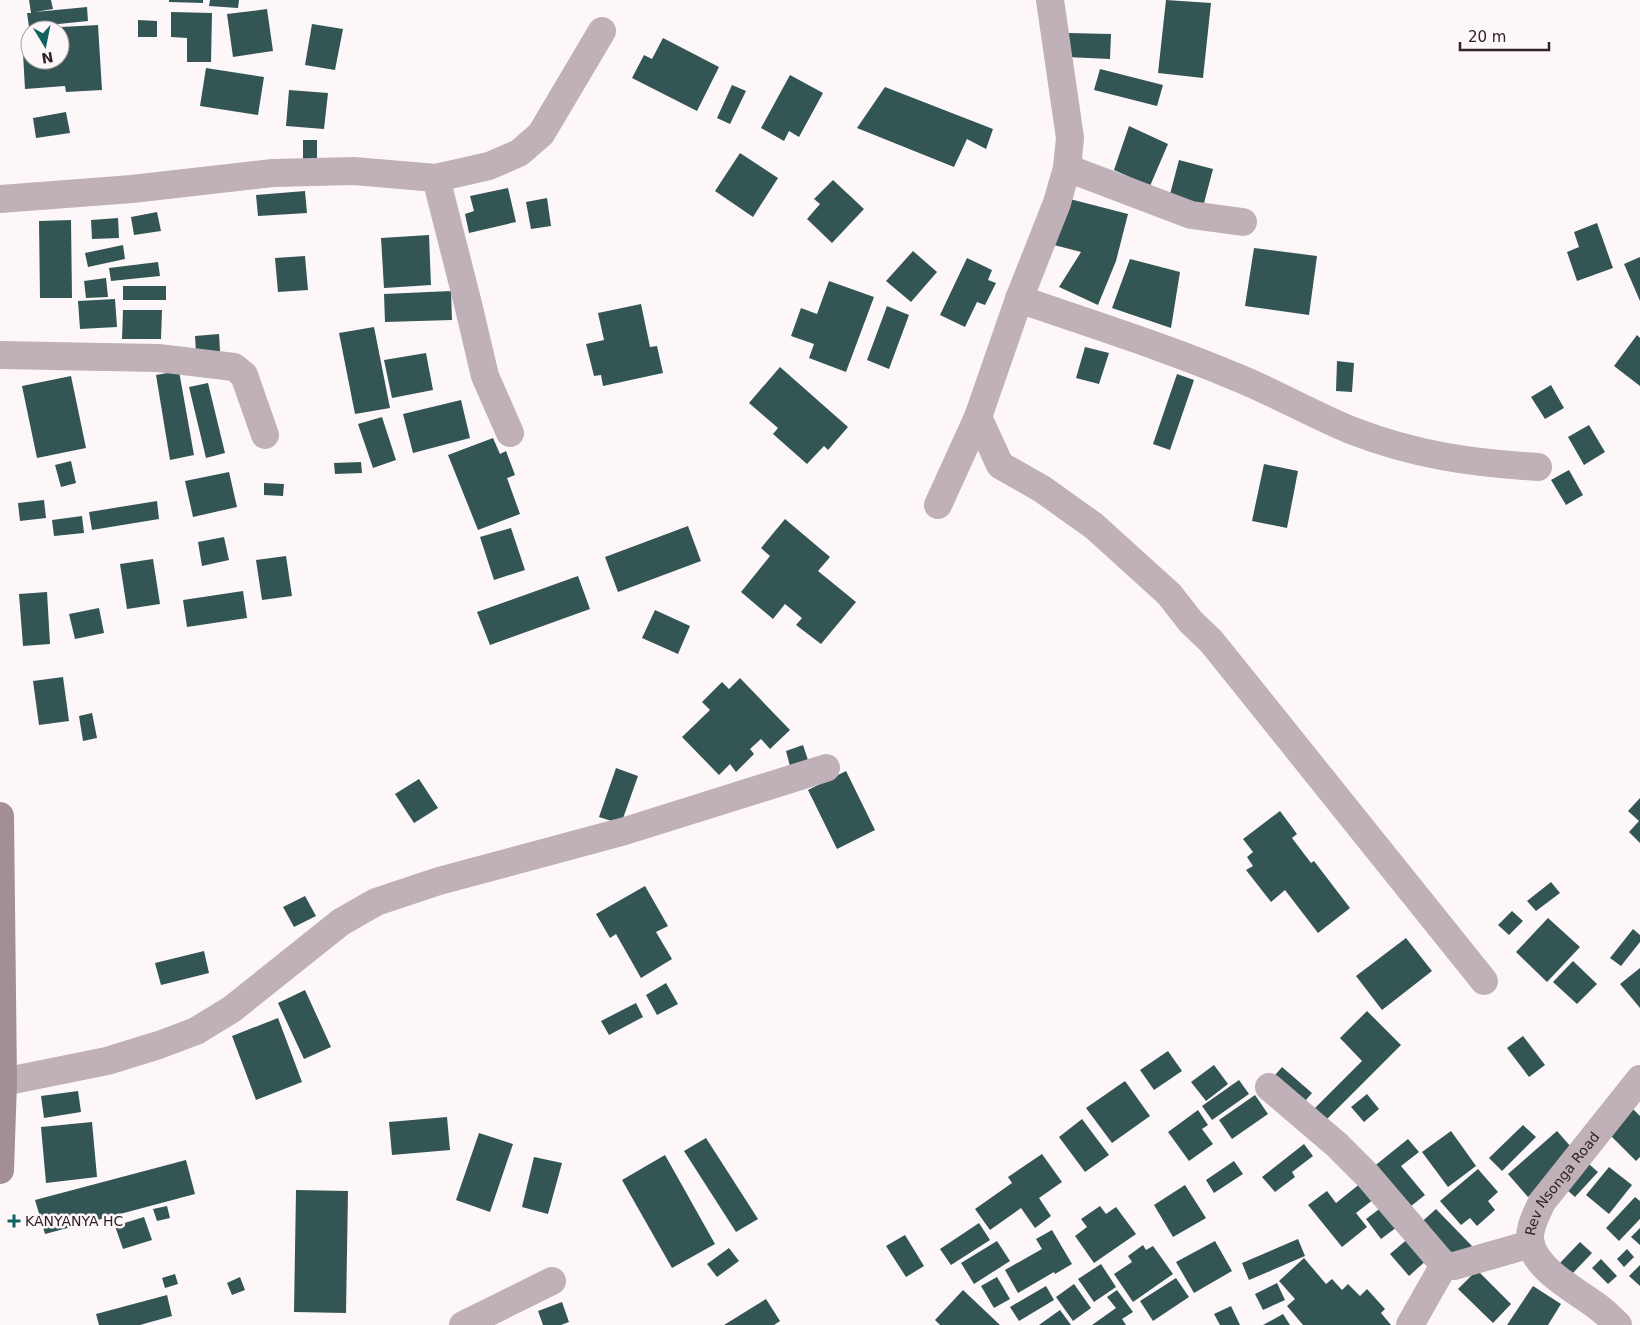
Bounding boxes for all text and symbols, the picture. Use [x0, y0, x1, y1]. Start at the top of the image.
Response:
north arrow [20, 20, 70, 70]
scale bar [1460, 20, 1549, 52]
text: 20 m [1468, 28, 1506, 46]
text: N [40, 49, 54, 67]
street label: Rev Nsonga Road [1522, 1129, 1603, 1237]
place label: KANYANYA HC [25, 1213, 124, 1229]
marker: KANYANYA HC [7, 1214, 21, 1228]

